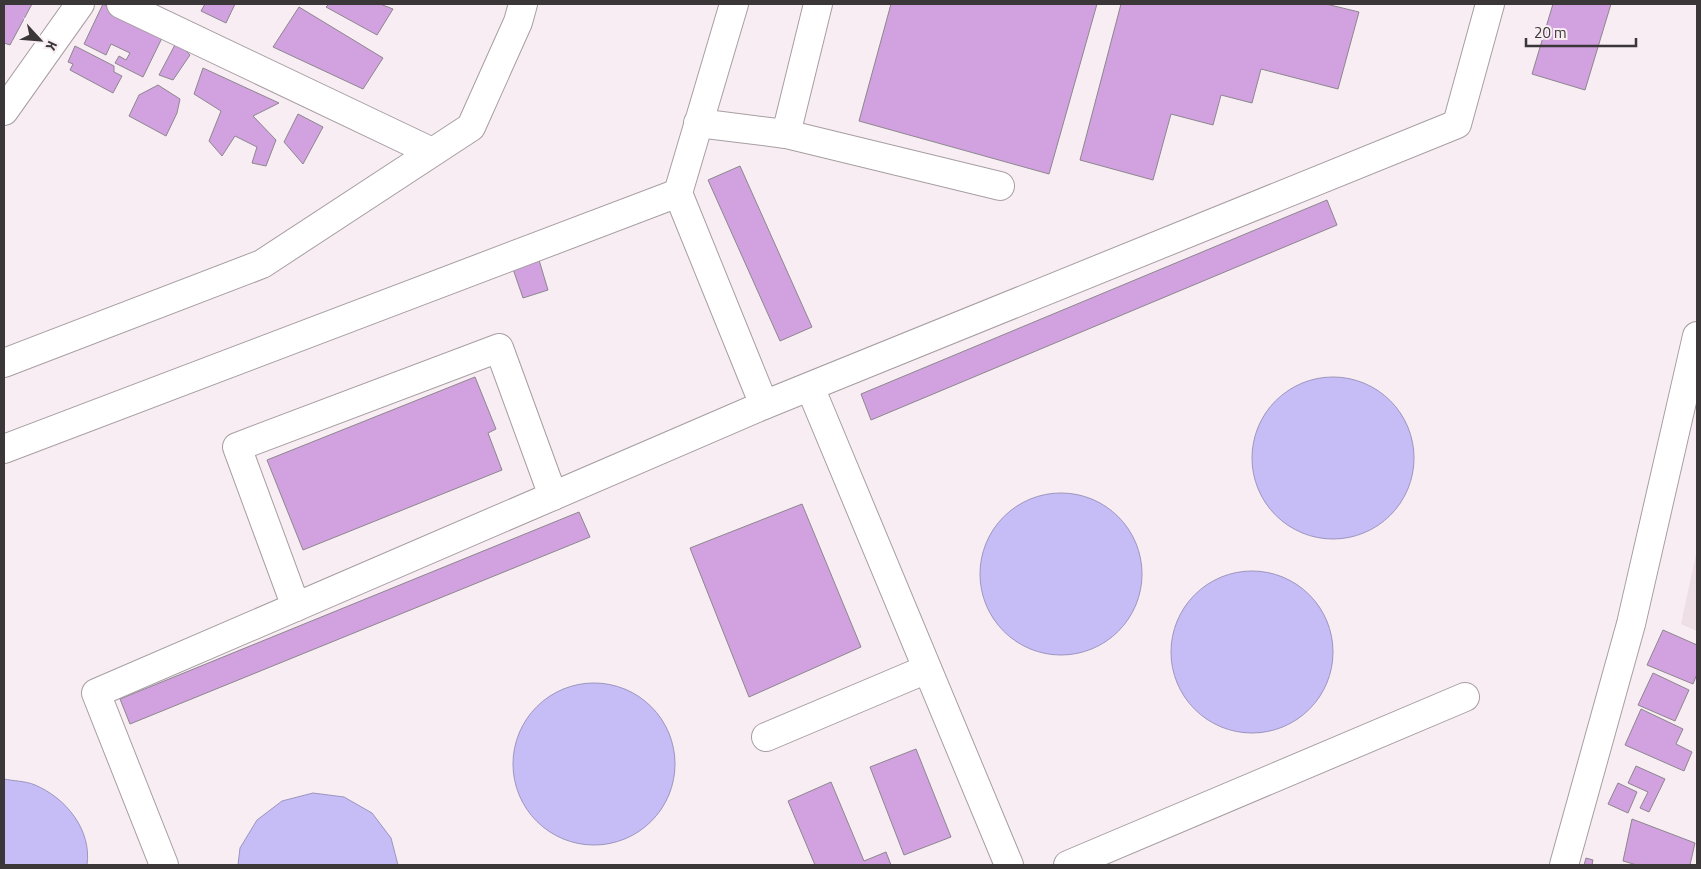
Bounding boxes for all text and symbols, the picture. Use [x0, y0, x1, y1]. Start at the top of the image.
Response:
north arrow [15, 15, 65, 65]
scale bar [1526, 15, 1636, 47]
text: 20 m [1534, 21, 1567, 44]
text: K [41, 38, 63, 55]

